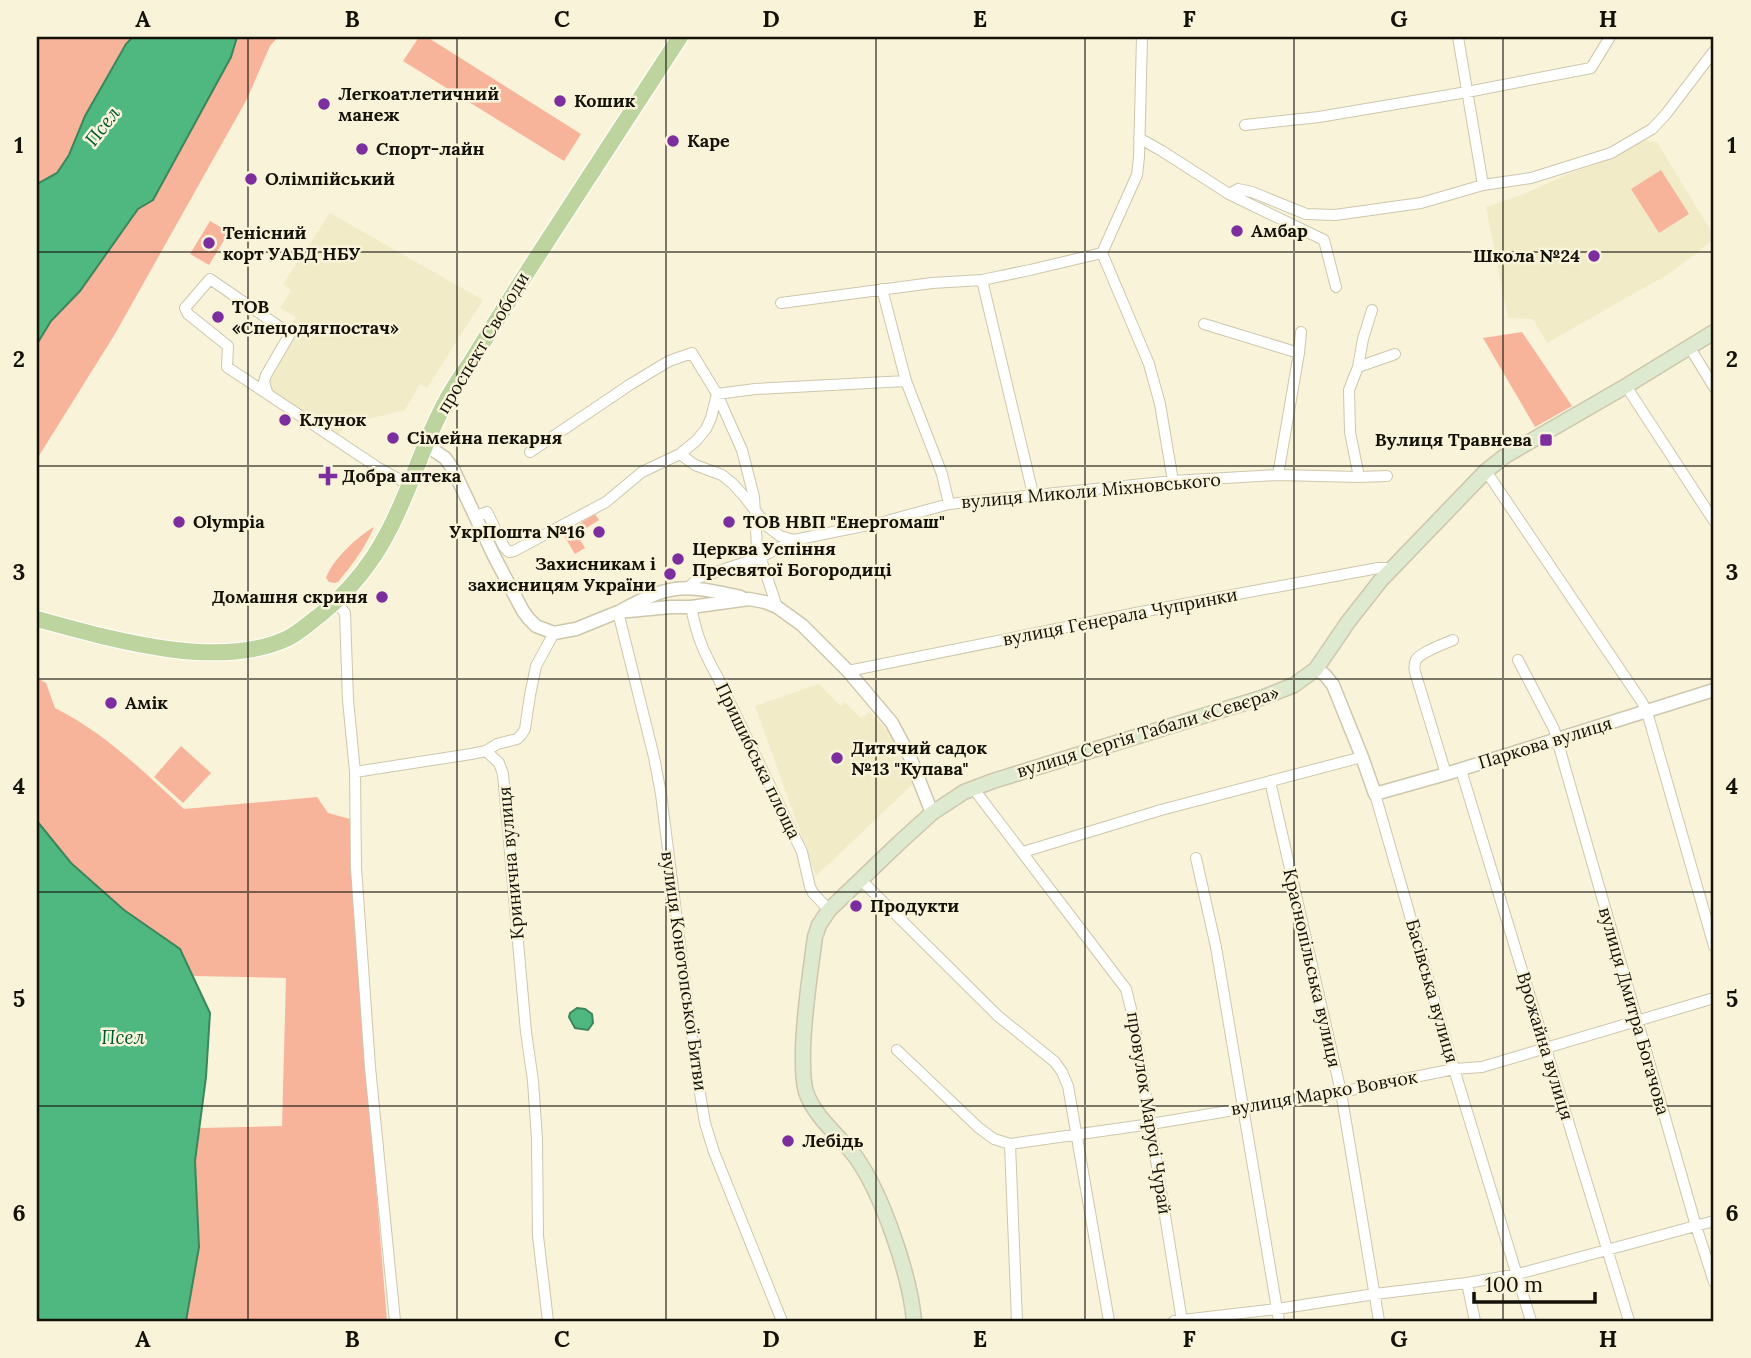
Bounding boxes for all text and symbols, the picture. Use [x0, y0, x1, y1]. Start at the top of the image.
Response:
text: A [135, 4, 151, 33]
text: B [344, 4, 360, 33]
text: C [554, 4, 570, 33]
text: D [762, 4, 780, 33]
text: E [973, 4, 987, 33]
text: F [1182, 4, 1196, 33]
text: G [1390, 4, 1408, 33]
text: H [1599, 4, 1617, 33]
place label: Легкоатлетичний манеж [338, 82, 499, 126]
place label: Кошик [574, 89, 636, 112]
marker: Кошик [552, 93, 568, 109]
marker: Легкоатлетичний манеж [316, 96, 332, 112]
water label: Псел [79, 101, 125, 151]
place label: Каре [687, 129, 730, 152]
text: 1 [14, 130, 24, 159]
text: 1 [1727, 130, 1737, 159]
marker: Каре [665, 133, 681, 149]
place label: Спорт-лайн [376, 137, 485, 160]
marker: Спорт-лайн [354, 141, 370, 157]
place label: Олімпійський [265, 167, 395, 190]
marker: Олімпійський [243, 171, 259, 187]
place label: Амбар [1251, 219, 1308, 242]
place label: Тенісний корт УАБД НБУ [223, 221, 361, 265]
marker: Амбар [1229, 223, 1245, 239]
marker: Тенісний корт УАБД НБУ [201, 235, 217, 251]
place label: Школа №24 [1473, 244, 1580, 267]
marker: Школа №24 [1586, 248, 1602, 264]
street label: проспект Свободи [431, 268, 534, 418]
place label: ТОВ «Спецодягпостач» [232, 295, 399, 339]
marker: ТОВ «Спецодягпостач» [210, 309, 226, 325]
text: 2 [13, 344, 25, 373]
text: 2 [1726, 344, 1738, 373]
place label: Клунок [299, 408, 367, 431]
marker: Клунок [277, 412, 293, 428]
place label: Сімейна пекарня [407, 426, 562, 449]
place label: Вулиця Травнева [1375, 428, 1533, 451]
marker: Сімейна пекарня [385, 430, 401, 446]
marker: Вулиця Травнева [1538, 432, 1554, 448]
place label: Добра аптека [342, 464, 462, 487]
marker: Добра аптека [320, 468, 336, 484]
street label: вулиця Миколи Міхновського [960, 468, 1222, 513]
place label: Olympia [193, 510, 265, 533]
place label: ТОВ НВП "Енергомаш" [743, 510, 945, 533]
marker: Olympia [171, 514, 187, 530]
marker: ТОВ НВП "Енергомаш" [721, 514, 737, 530]
place label: УкрПошта №16 [449, 520, 585, 543]
marker: УкрПошта №16 [591, 524, 607, 540]
place label: Церква Успіння Пресвятої Богородиці [692, 537, 892, 581]
marker: Церква Успіння Пресвятої Богородиці [670, 551, 686, 567]
place label: Захисникам і захисницям України [468, 552, 656, 596]
text: 3 [13, 557, 25, 586]
text: 3 [1726, 557, 1738, 586]
marker: Захисникам і захисницям України [662, 566, 678, 582]
street label: вулиця Генерала Чупринки [1001, 582, 1239, 651]
place label: Домашня скриня [212, 585, 368, 608]
marker: Домашня скриня [374, 589, 390, 605]
street label: Пришибська площа [711, 679, 806, 843]
street label: вулиця Сергія Табали «Сєвєра» [1014, 681, 1282, 782]
place label: Амік [125, 691, 168, 714]
marker: Амік [103, 695, 119, 711]
street label: Паркова вулиця [1475, 711, 1615, 774]
place label: Дитячий садок №13 "Купава" [851, 736, 987, 780]
marker: Дитячий садок №13 "Купава" [829, 750, 845, 766]
text: 4 [13, 771, 25, 800]
text: 4 [1726, 771, 1738, 800]
street label: Кринична вулиця [492, 785, 529, 941]
street label: вулиця Конотопської Битви [656, 850, 713, 1092]
street label: Краснопільська вулиця [1278, 866, 1347, 1070]
place label: Продукти [870, 894, 959, 917]
marker: Продукти [848, 898, 864, 914]
street label: вулиця Дмитра Богачова [1594, 904, 1675, 1117]
street label: Басівська вулиця [1401, 916, 1464, 1065]
street label: Врожайна вулиця [1512, 969, 1579, 1123]
text: 5 [13, 984, 25, 1013]
text: 5 [1726, 984, 1738, 1013]
street label: провулок Марусі Чурай [1122, 1010, 1177, 1216]
water label: Псел [101, 1025, 145, 1049]
street label: вулиця Марко Вовчок [1229, 1065, 1419, 1120]
place label: Лебідь [802, 1129, 864, 1152]
marker: Лебідь [780, 1133, 796, 1149]
text: 6 [12, 1198, 26, 1227]
text: 6 [1725, 1198, 1739, 1227]
scale bar [1474, 1260, 1595, 1304]
text: 100 m [1485, 1271, 1543, 1298]
text: A [135, 1324, 151, 1353]
text: B [344, 1324, 360, 1353]
text: C [554, 1324, 570, 1353]
text: D [762, 1324, 780, 1353]
text: E [973, 1324, 987, 1353]
text: F [1182, 1324, 1196, 1353]
text: G [1390, 1324, 1408, 1353]
text: H [1599, 1324, 1617, 1353]

